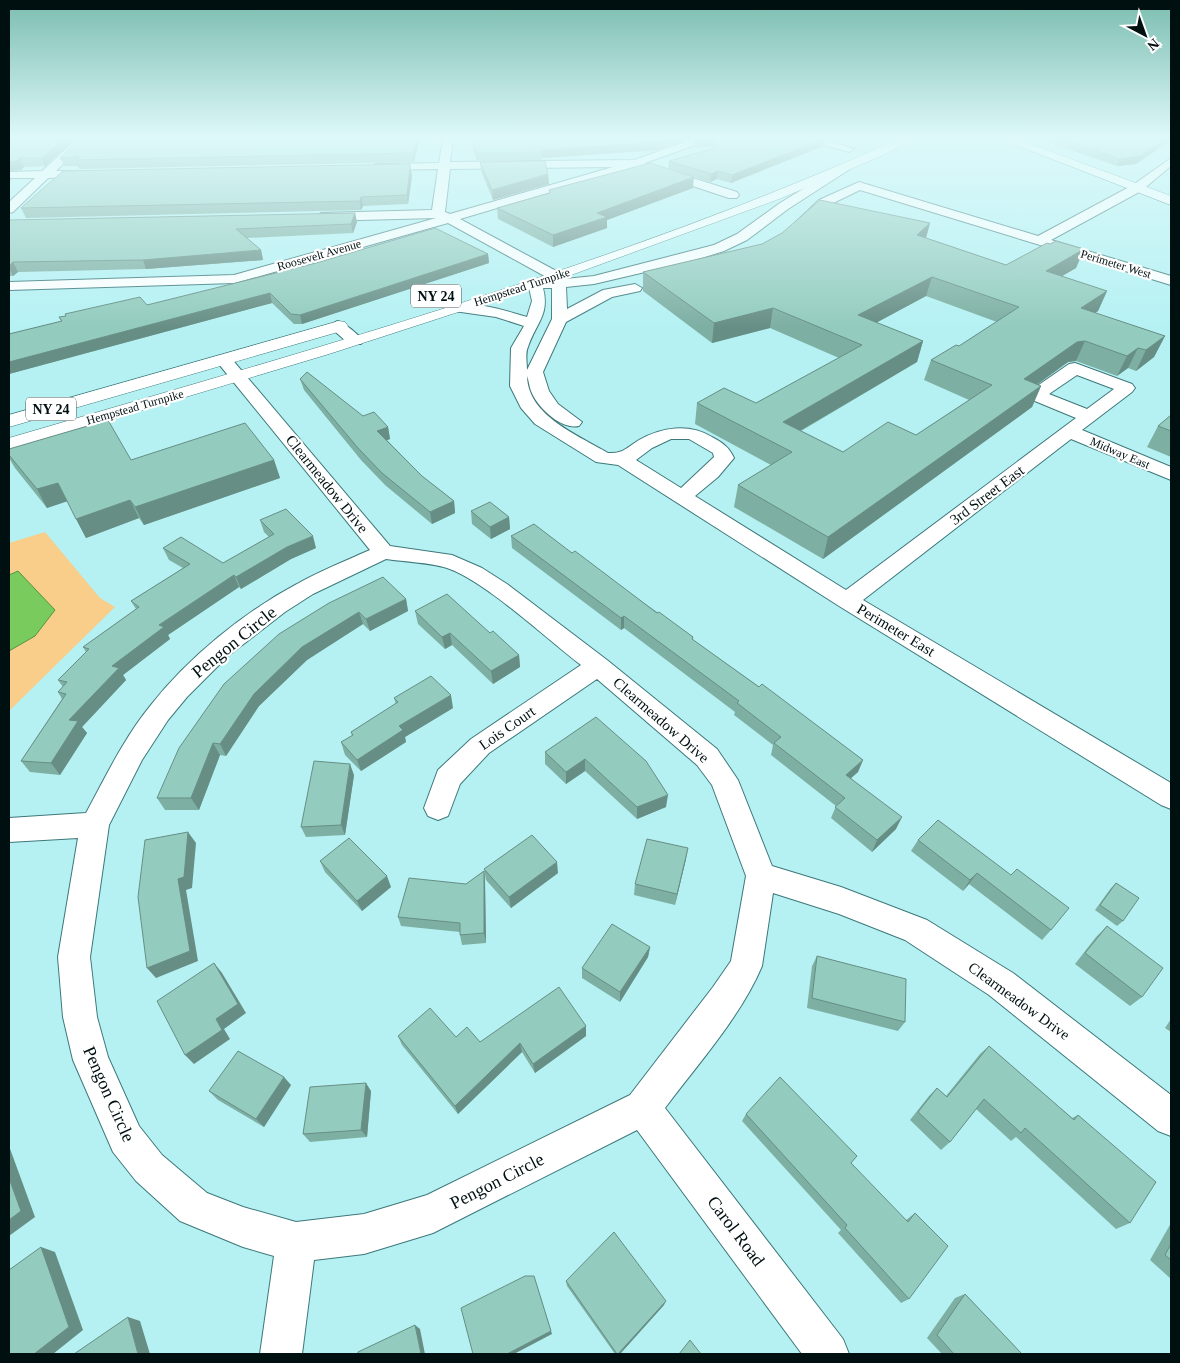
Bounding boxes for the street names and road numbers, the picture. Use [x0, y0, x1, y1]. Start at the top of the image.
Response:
street label: Roosevelt Avenue [275, 236, 363, 274]
street label: Perimeter West [1079, 247, 1154, 282]
street label: Hempstead Turnpike [472, 265, 572, 309]
road number: NY 24 [411, 284, 461, 308]
street label: Hempstead Turnpike [85, 386, 185, 428]
road number: NY 24 [26, 398, 76, 420]
street label: Clearmeadow Drive [283, 432, 372, 536]
street label: Midway East [1088, 434, 1153, 472]
street label: 3rd Street East [947, 462, 1028, 528]
street label: Perimeter East [854, 601, 938, 660]
street label: Pengon Circle [188, 602, 280, 682]
street label: Clearmeadow Drive [610, 674, 712, 766]
street label: Lois Court [476, 702, 539, 753]
street label: Clearmeadow Drive [965, 959, 1073, 1043]
street label: Pengon Circle [79, 1043, 139, 1145]
street label: Pengon Circle [447, 1149, 547, 1213]
street label: Carol Road [703, 1192, 769, 1270]

